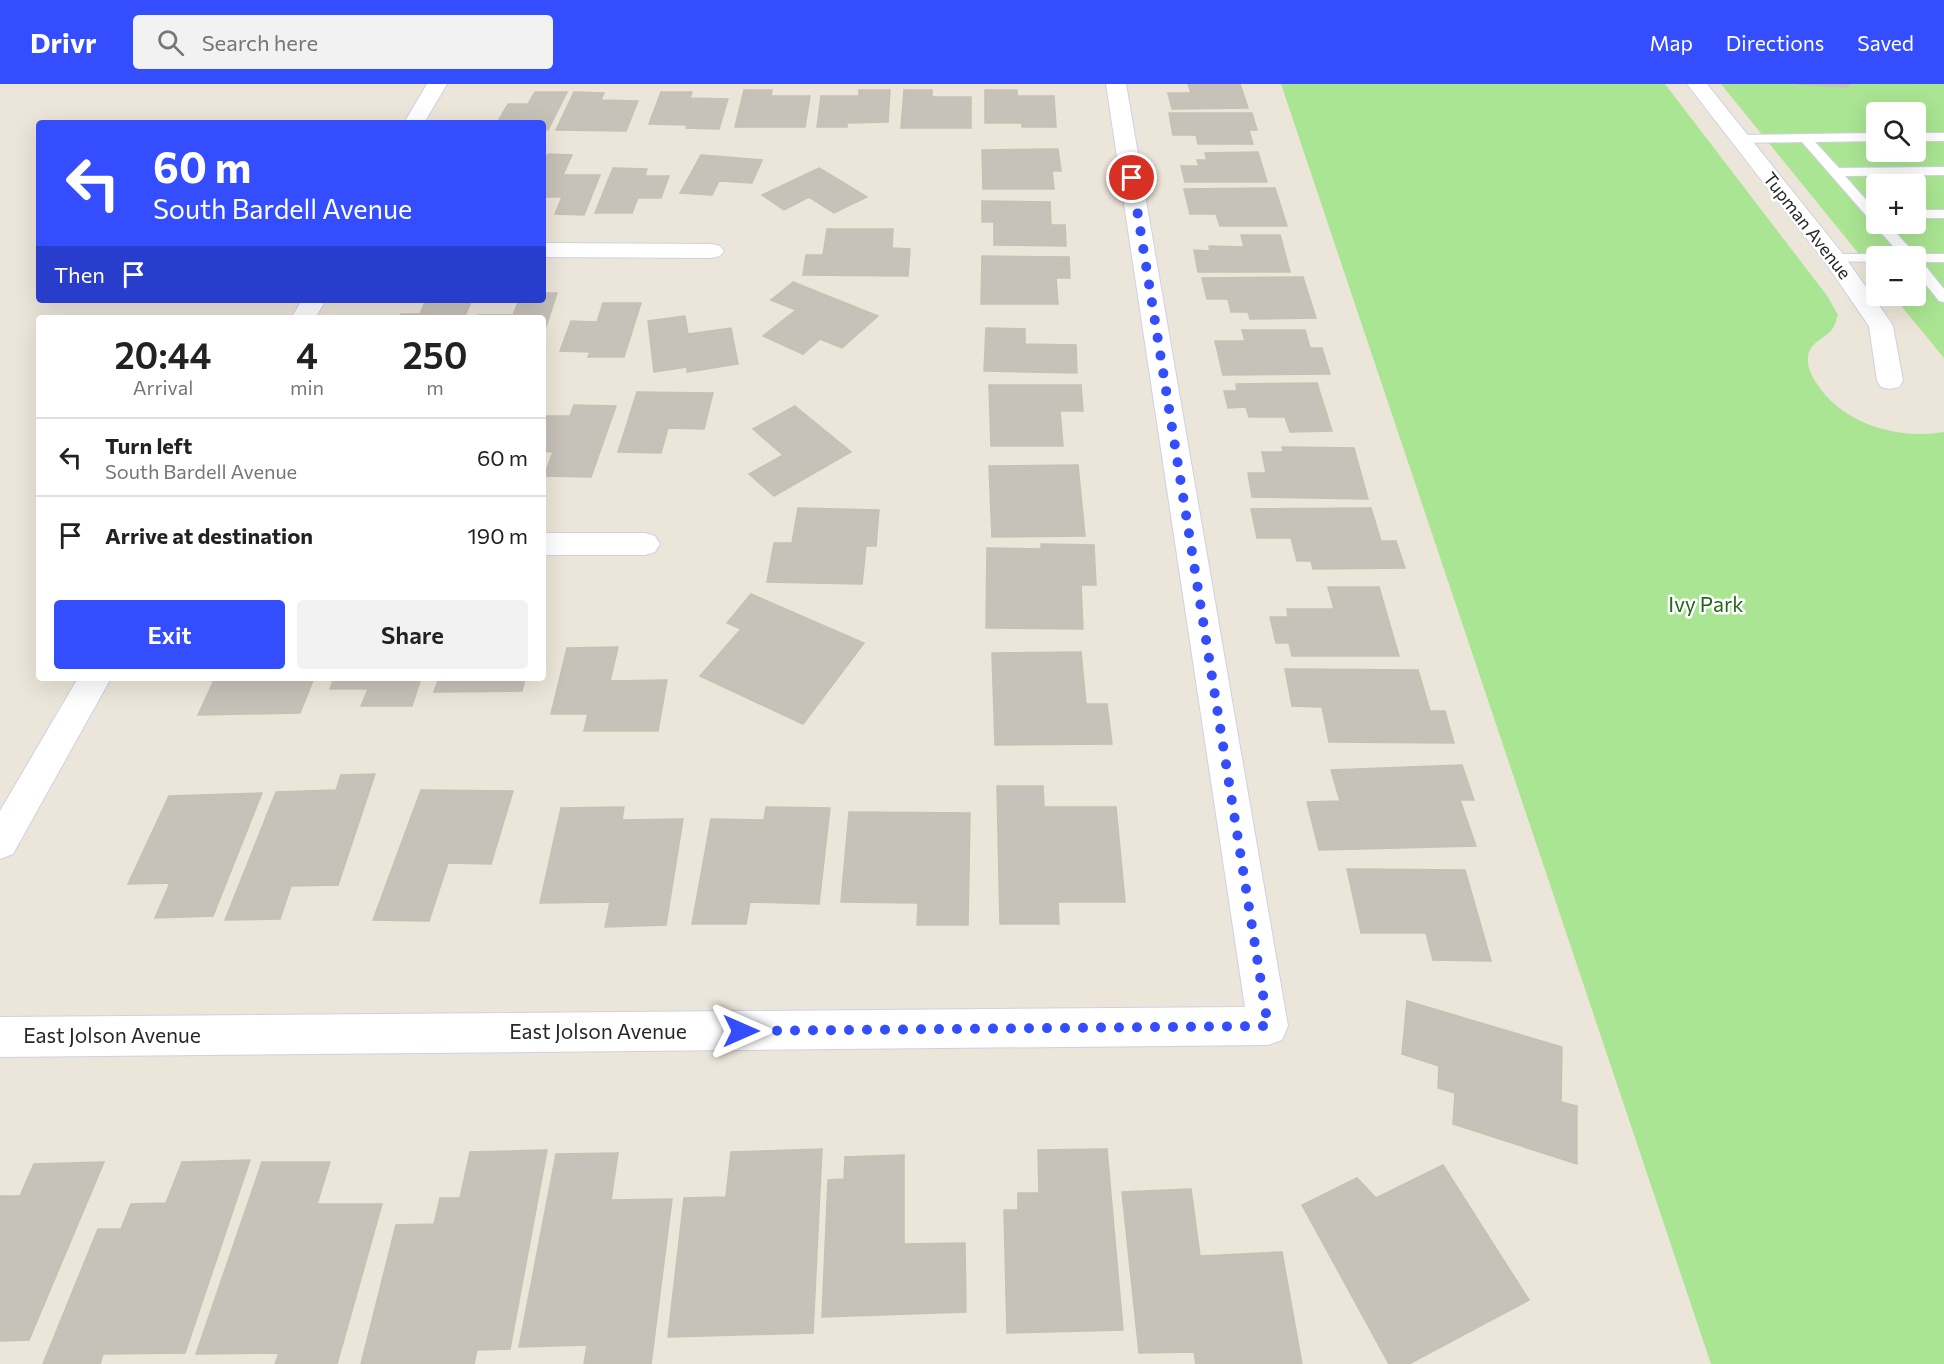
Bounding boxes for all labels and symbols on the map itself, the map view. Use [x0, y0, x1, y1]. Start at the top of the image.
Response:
pin [1106, 152, 1157, 203]
street label: Tupman Avenue [1759, 168, 1856, 283]
park label: Ivy Park [1668, 591, 1744, 616]
position arrow [709, 999, 773, 1063]
street label: East Jolson Avenue [509, 1018, 687, 1043]
street label: East Jolson Avenue [23, 1022, 201, 1047]

